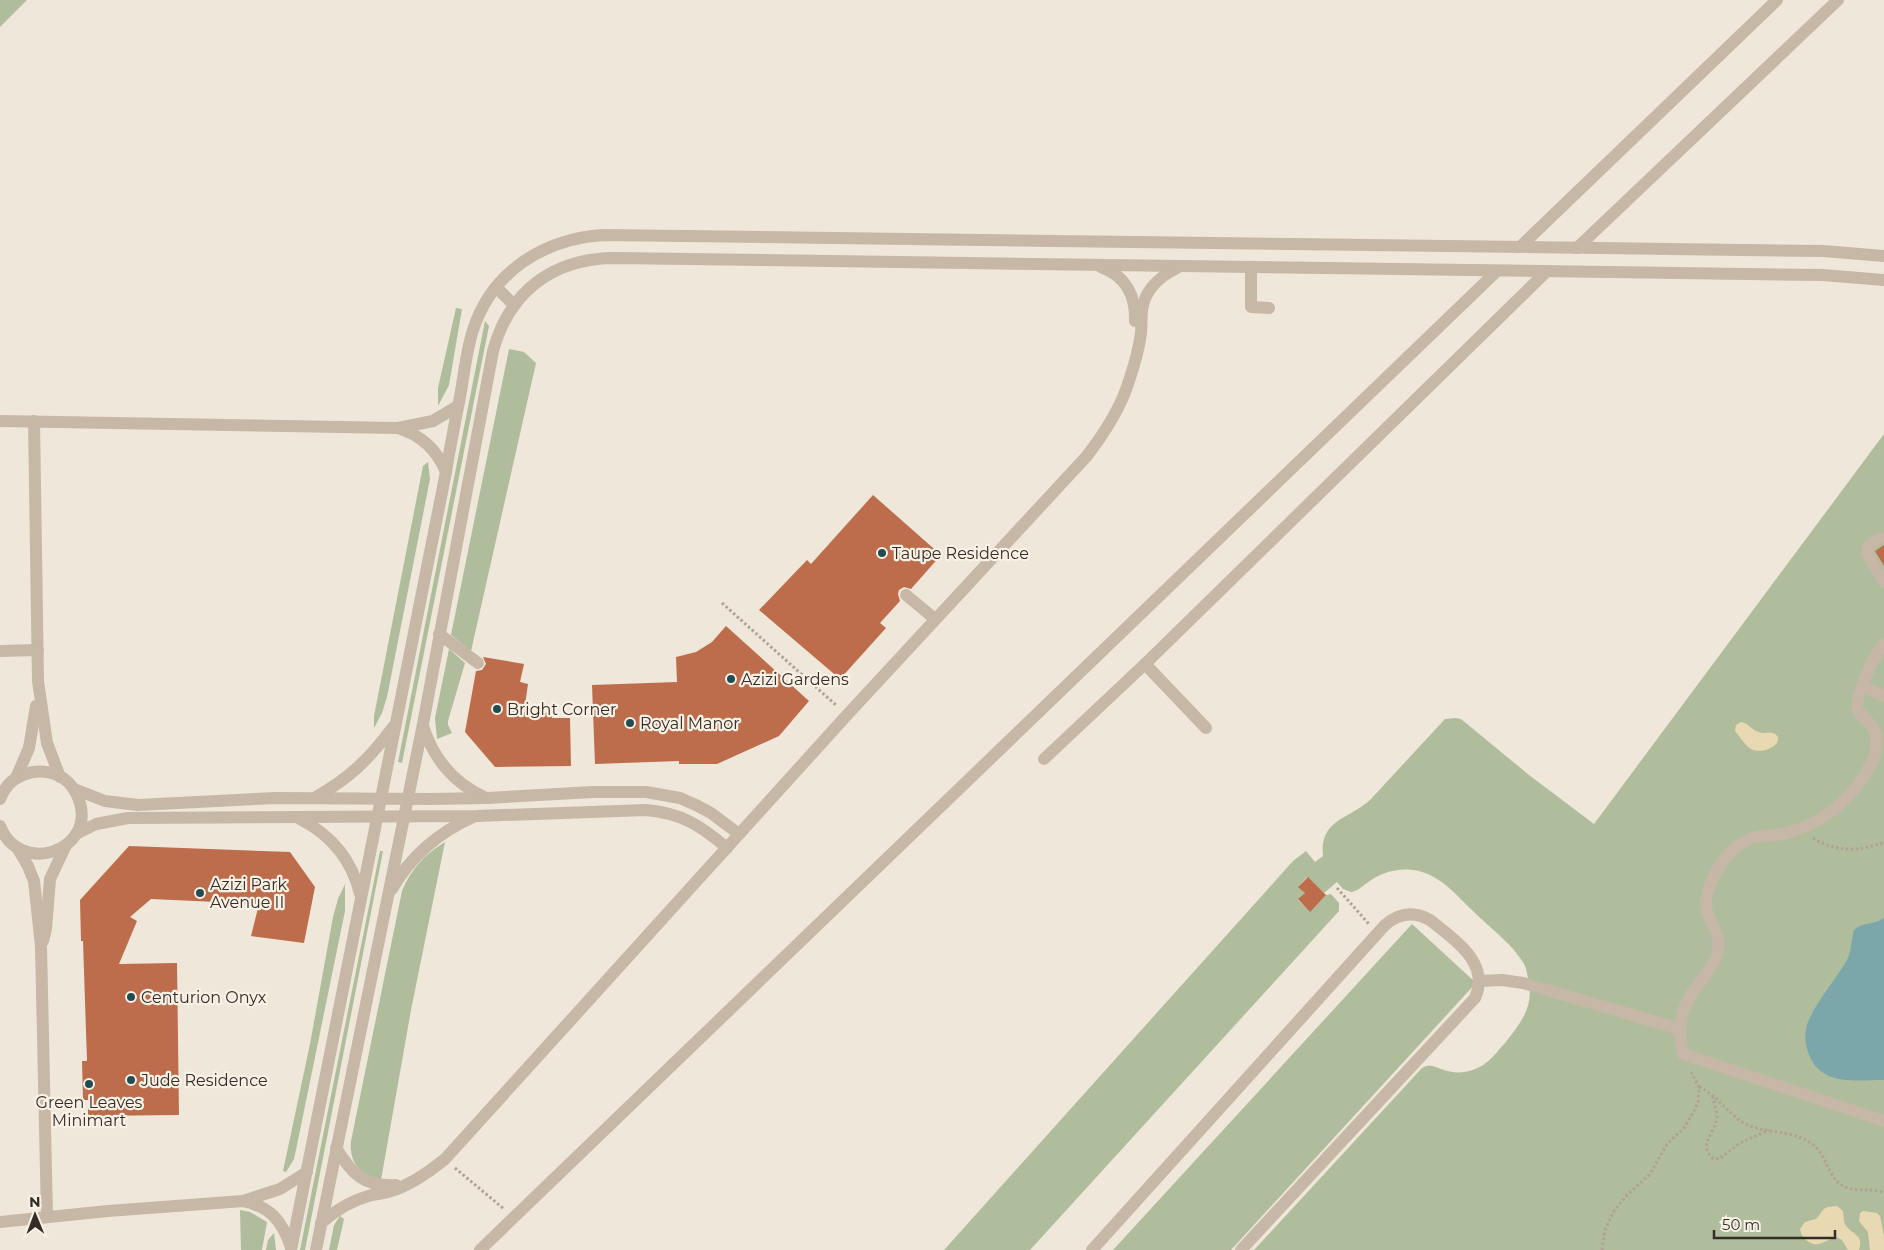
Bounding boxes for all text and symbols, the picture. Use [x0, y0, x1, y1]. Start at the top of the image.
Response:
place label: Taupe Residence [892, 544, 1029, 563]
marker: Taupe Residence [876, 547, 888, 559]
place label: Azizi Gardens [741, 670, 849, 689]
marker: Azizi Gardens [725, 673, 737, 685]
place label: Bright Corner [507, 700, 616, 719]
marker: Bright Corner [491, 703, 503, 715]
place label: Royal Manor [640, 714, 740, 733]
marker: Royal Manor [624, 717, 636, 729]
place label: Azizi Park Avenue II [210, 875, 288, 912]
marker: Azizi Park Avenue II [194, 887, 206, 899]
place label: Centurion Onyx [141, 988, 267, 1007]
marker: Centurion Onyx [125, 991, 137, 1003]
place label: Jude Residence [140, 1071, 268, 1090]
marker: Jude Residence [125, 1074, 137, 1086]
marker: Green Leaves Minimart [83, 1078, 95, 1090]
place label: Green Leaves Minimart [36, 1093, 143, 1130]
north arrow [10, 1190, 60, 1240]
text: N [29, 1193, 41, 1211]
scale bar [1714, 1208, 1835, 1240]
text: 50 m [1722, 1215, 1760, 1234]

